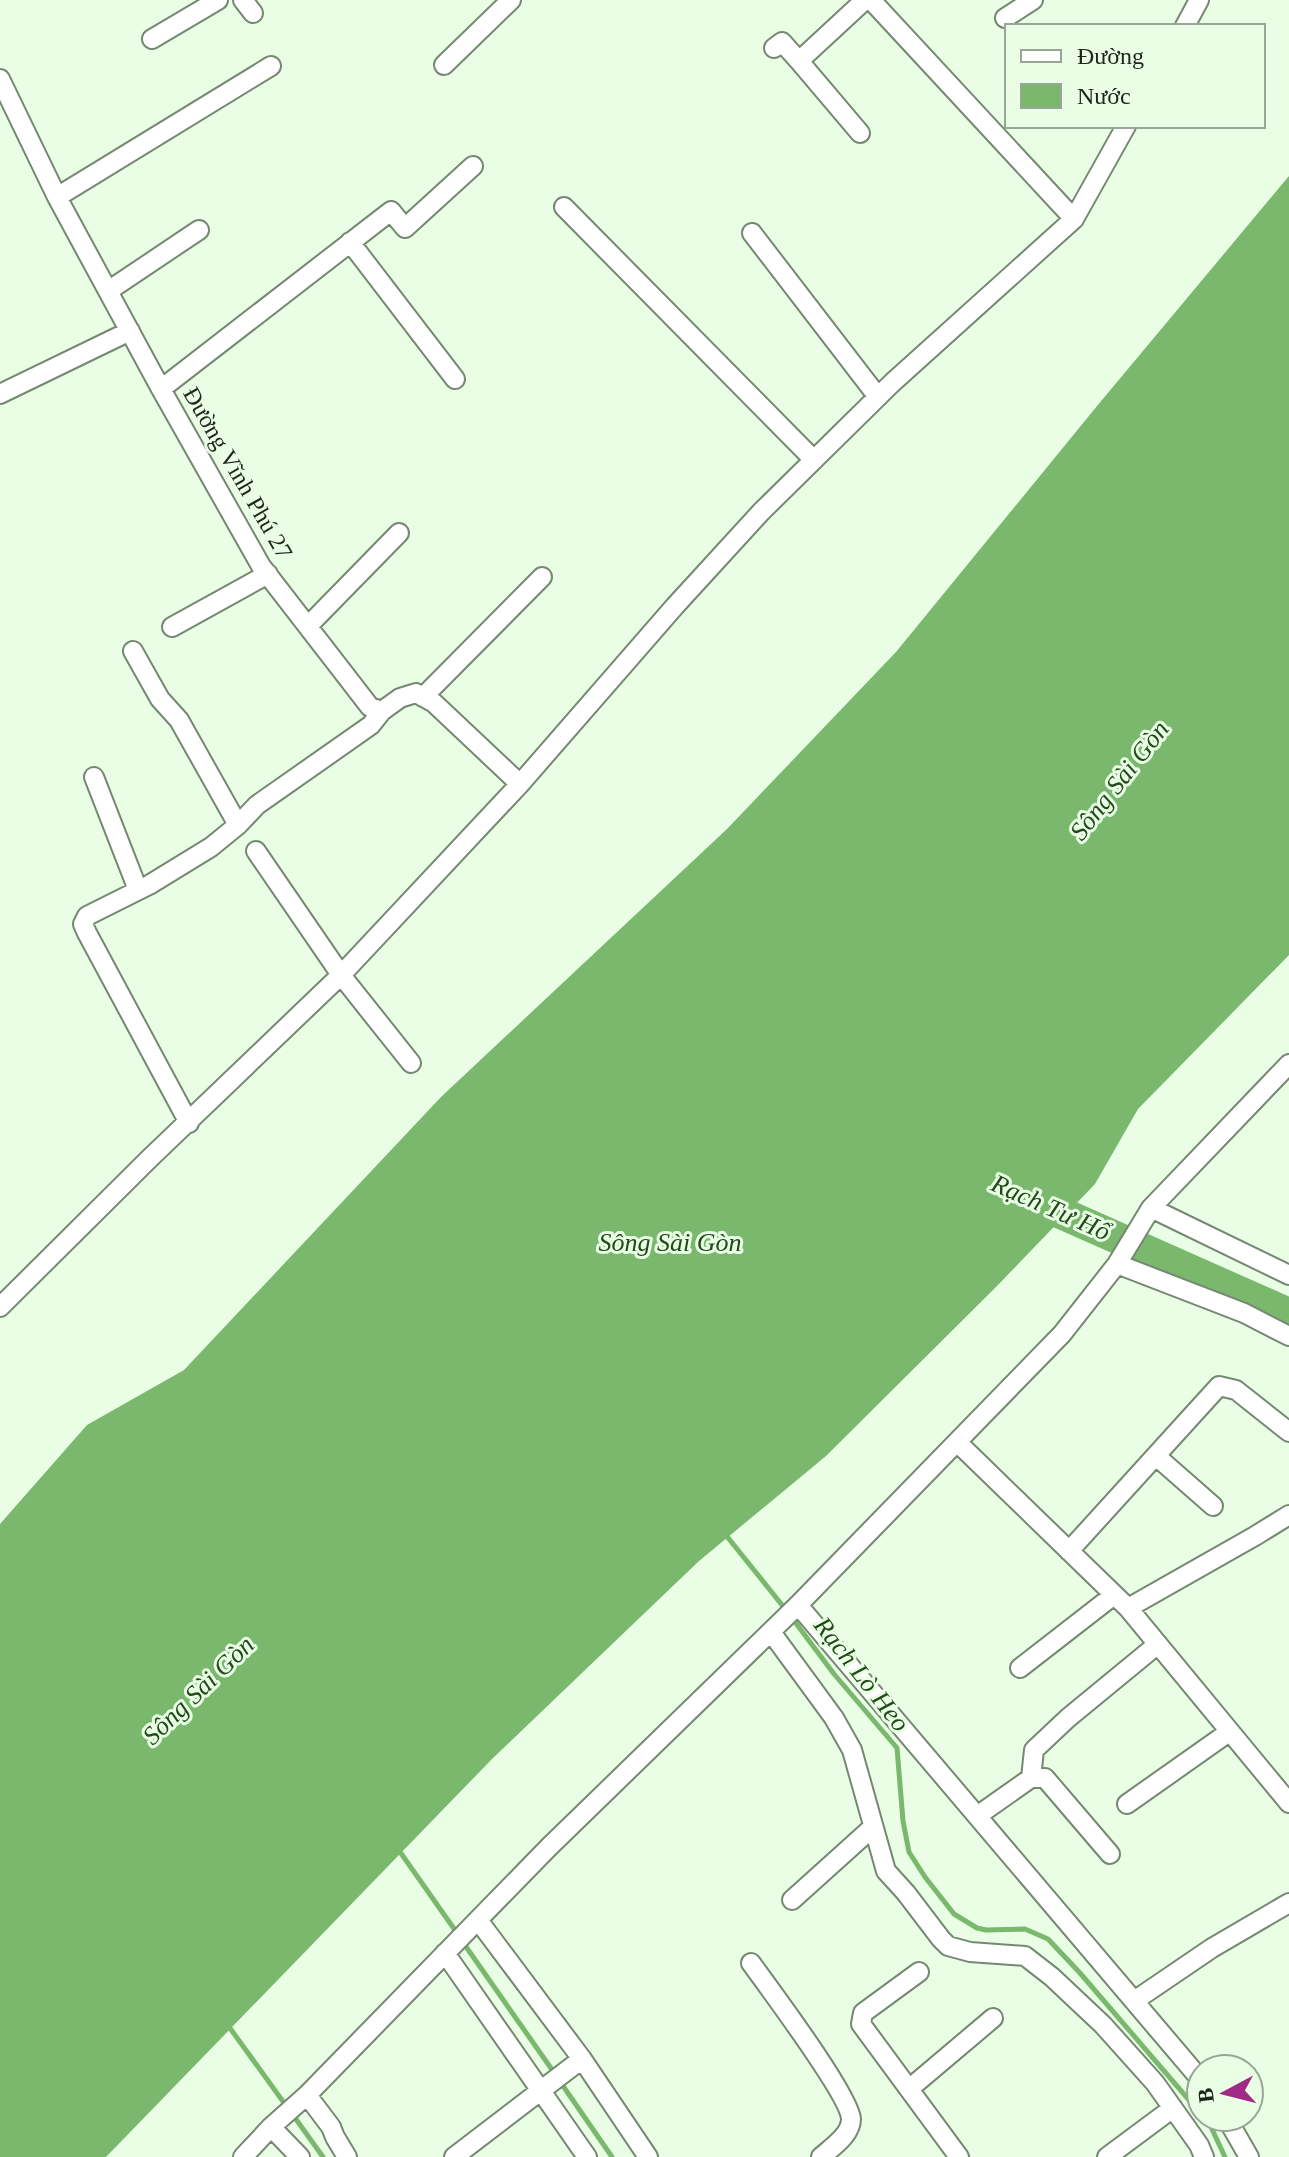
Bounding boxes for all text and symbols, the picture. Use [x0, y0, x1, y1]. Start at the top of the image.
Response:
legend [1005, 24, 1265, 128]
text: Đường [1077, 43, 1144, 69]
text: Nước [1077, 83, 1131, 109]
street label: Đường Vĩnh Phú 27 [178, 383, 298, 563]
water label: Sông Sài Gòn [1064, 715, 1175, 846]
water label: Rạch Tư Hổ [986, 1168, 1116, 1247]
water label: Sông Sài Gòn [599, 1228, 742, 1257]
water label: Rạch Lò Heo [807, 1611, 915, 1737]
water label: Sông Sài Gòn [137, 1630, 260, 1750]
north arrow [1185, 2053, 1265, 2133]
text: B [1192, 2086, 1219, 2104]

